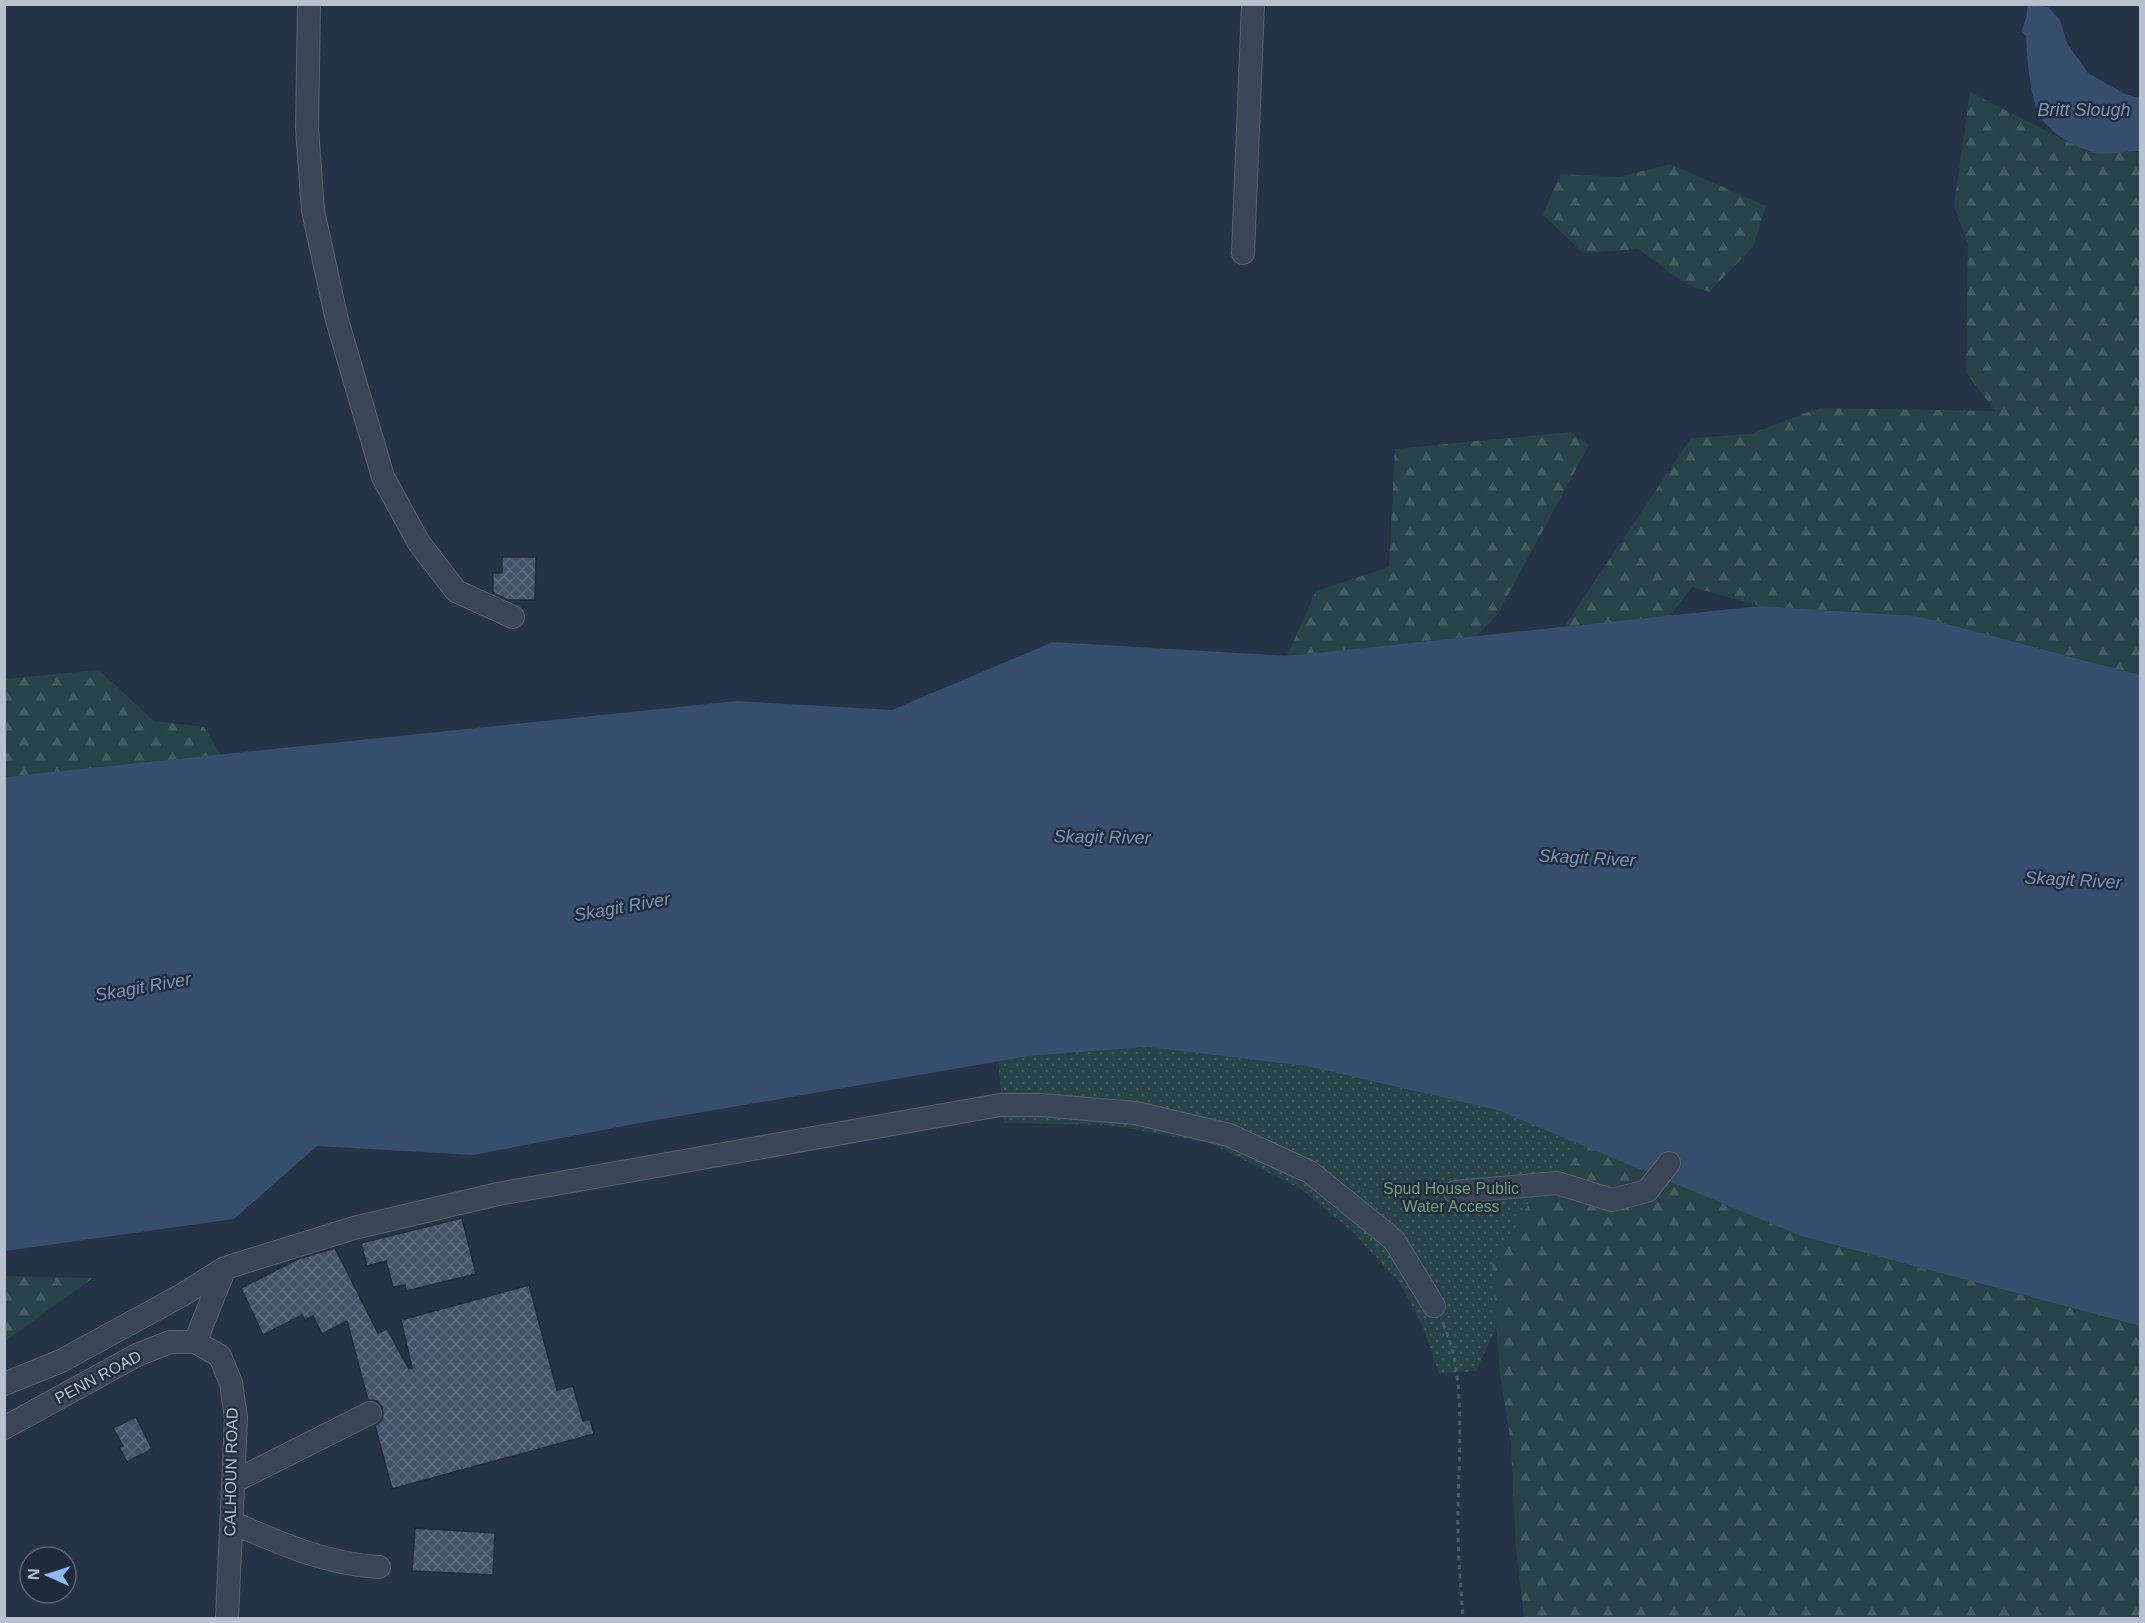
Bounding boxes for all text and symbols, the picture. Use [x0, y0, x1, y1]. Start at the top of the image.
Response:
water label: Britt Slough [2037, 100, 2131, 120]
water label: Skagit River [1053, 826, 1152, 848]
water label: Skagit River [1538, 845, 1637, 871]
water label: Skagit River [2024, 867, 2123, 893]
water label: Skagit River [572, 889, 673, 925]
water label: Skagit River [93, 969, 194, 1005]
park label: Spud House Public Water Access [1383, 1180, 1519, 1215]
street label: PENN ROAD [52, 1347, 144, 1407]
street label: CALHOUN ROAD [221, 1407, 241, 1537]
north arrow [18, 1545, 78, 1605]
text: N [25, 1568, 42, 1580]

